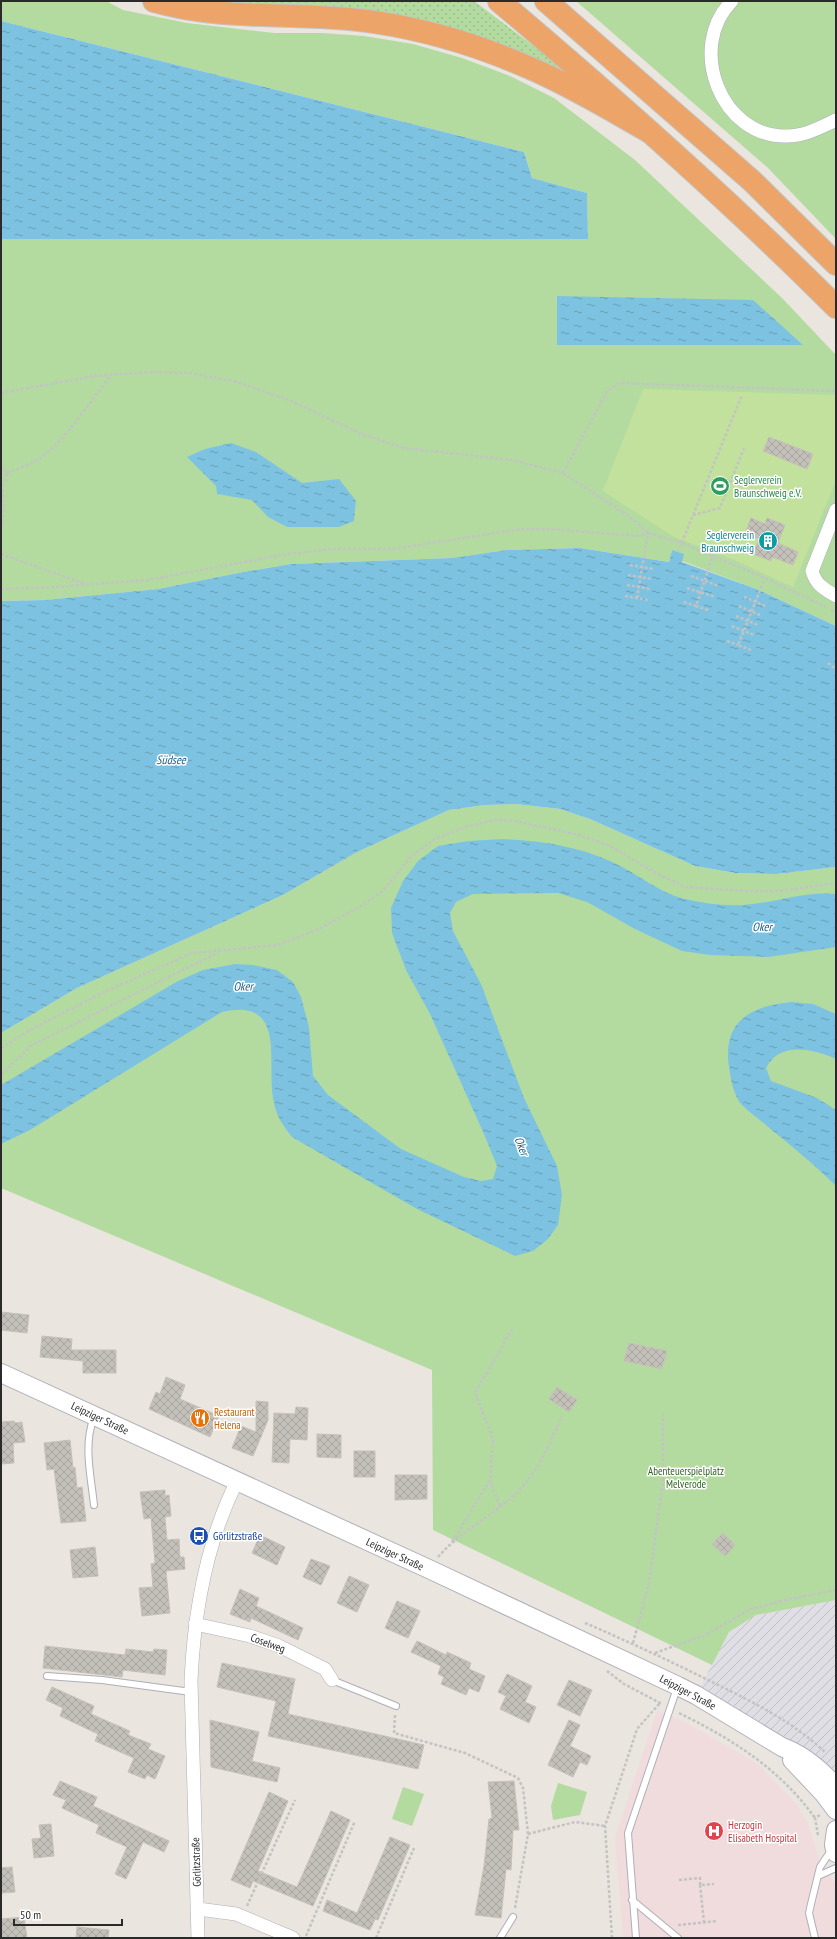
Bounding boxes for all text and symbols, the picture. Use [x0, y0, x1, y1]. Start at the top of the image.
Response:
place label: Seglerverein Braunschweig e.V. [734, 473, 802, 500]
sports icon: Seglerverein Braunschweig e.V. [709, 475, 731, 497]
place label: Seglerverein Braunschweig [701, 528, 754, 555]
building icon: Seglerverein Braunschweig [757, 530, 779, 552]
water label: Südsee [156, 752, 187, 767]
water label: Oker [752, 919, 773, 934]
water label: Oker [233, 978, 255, 994]
water label: Oker [511, 1134, 533, 1159]
street label: Leipziger Straße [69, 1399, 131, 1438]
place label: Restaurant Helena [214, 1405, 255, 1432]
restaurant icon: Restaurant Helena [189, 1407, 211, 1429]
park label: Abenteuerspielplatz Melverode [648, 1464, 724, 1491]
bus stop icon: Görlitzstraße [188, 1525, 210, 1547]
place label: Görlitzstraße [213, 1529, 263, 1543]
street label: Leipziger Straße [364, 1535, 426, 1574]
street label: Coselweg [249, 1630, 287, 1656]
street label: Leipziger Straße [657, 1671, 719, 1713]
place label: Herzogin Elisabeth Hospital [728, 1818, 797, 1845]
hospital icon: Herzogin Elisabeth Hospital [703, 1820, 725, 1842]
street label: Görlitzstraße [188, 1837, 204, 1887]
scale bar [14, 1901, 122, 1927]
text: 50 m [20, 1907, 41, 1922]

